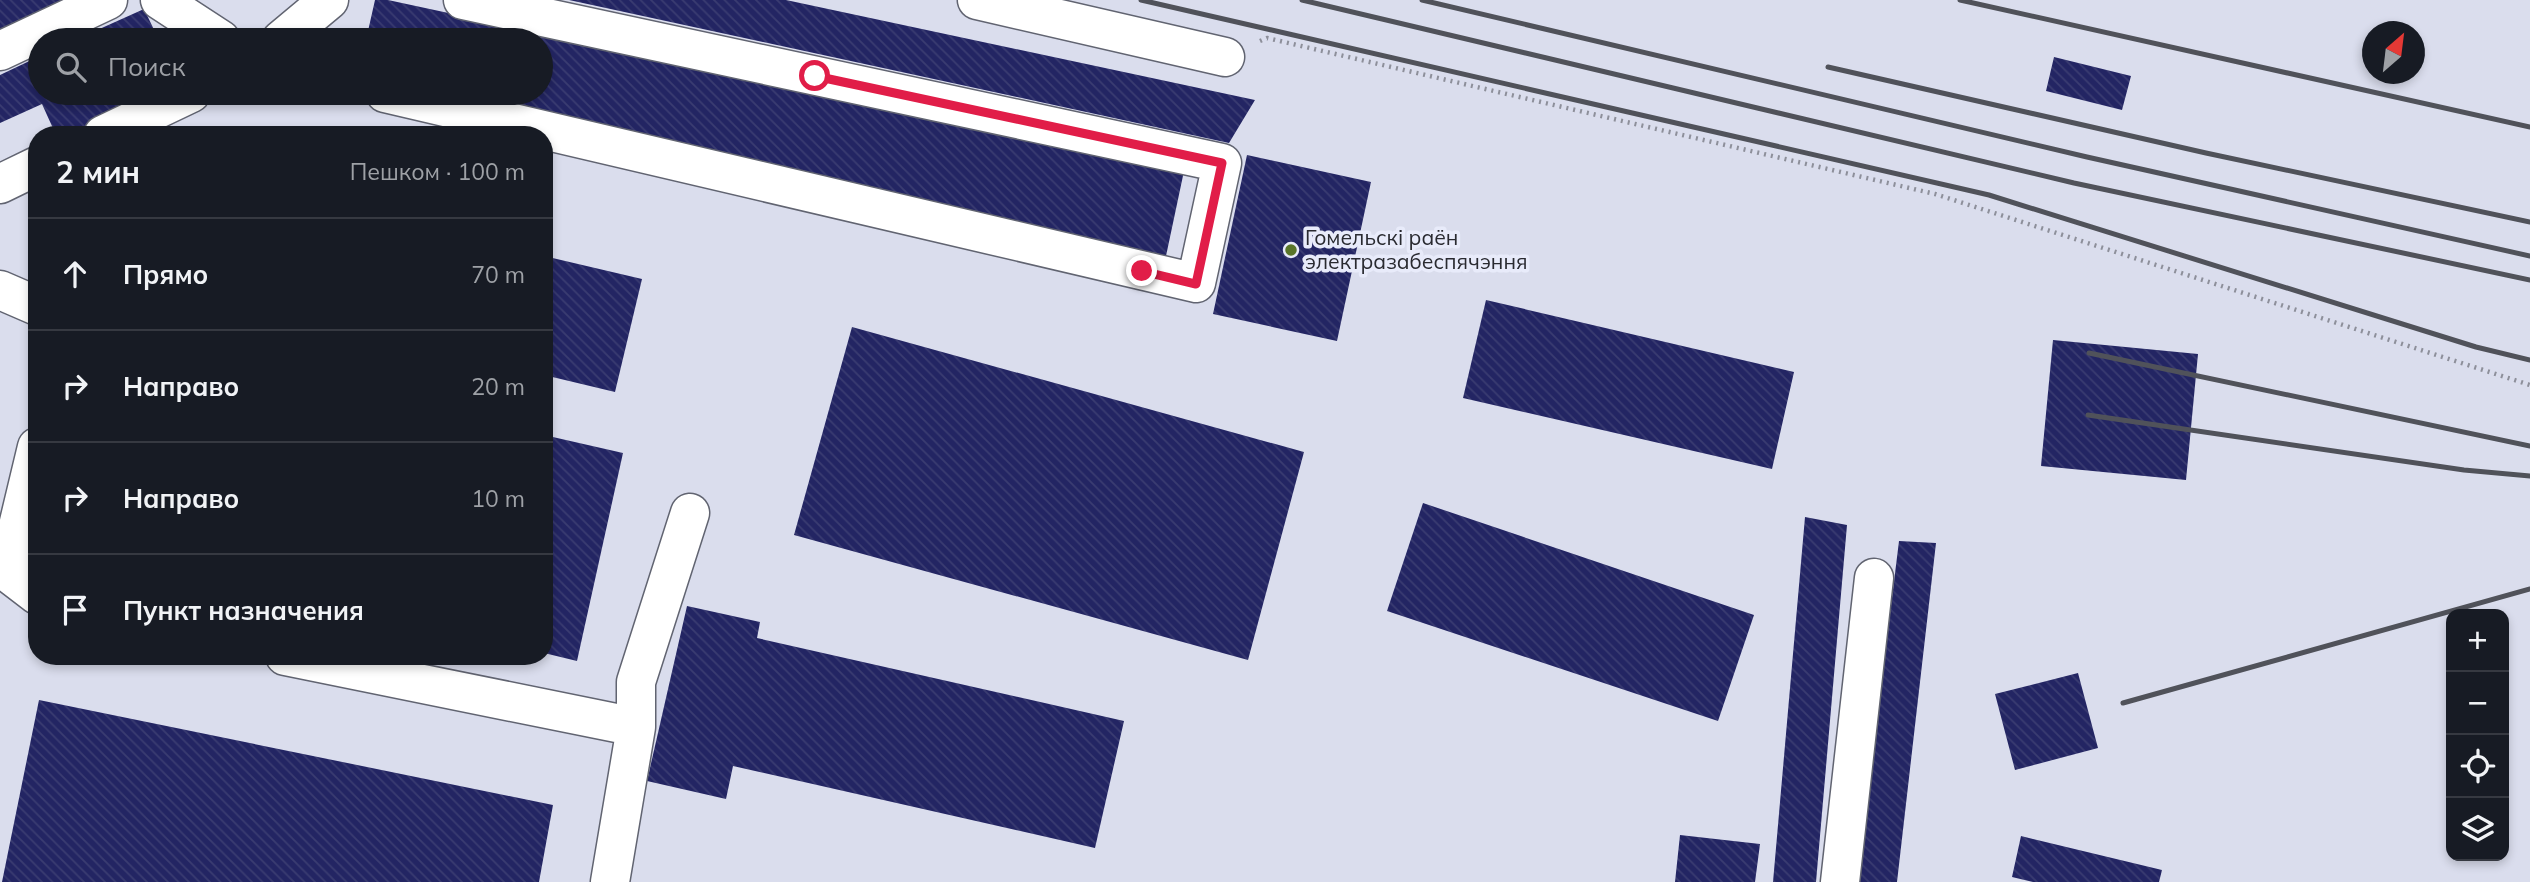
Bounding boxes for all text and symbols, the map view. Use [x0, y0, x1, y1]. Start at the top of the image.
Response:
north arrow [2362, 21, 2425, 84]
search box [28, 28, 553, 105]
icon: search [52, 48, 90, 86]
text: Поиск [108, 50, 186, 83]
route start [799, 60, 830, 91]
text: 2 мин [56, 153, 140, 191]
text: Пешком · 100 m [350, 157, 525, 186]
place label: Гомельскі раён электразабеспячэння [1305, 224, 1528, 274]
marker: Гомельскі раён электразабеспячэння [1283, 242, 1299, 258]
icon: ahead [56, 255, 94, 293]
route end [1126, 255, 1157, 286]
text: Прямо [123, 258, 208, 291]
text: 70 m [471, 260, 525, 289]
icon: right [56, 367, 94, 405]
text: Направо [123, 370, 239, 403]
text: 20 m [471, 372, 525, 401]
icon: right [56, 479, 94, 517]
text: Направо [123, 482, 239, 515]
text: 10 m [471, 484, 525, 513]
icon: arrive [56, 591, 94, 629]
text: Пункт назначения [123, 594, 364, 627]
map controls [2446, 609, 2509, 861]
button: + [2446, 609, 2509, 672]
button: − [2446, 672, 2509, 735]
button: locate [2446, 735, 2509, 798]
button: layers [2446, 798, 2509, 861]

